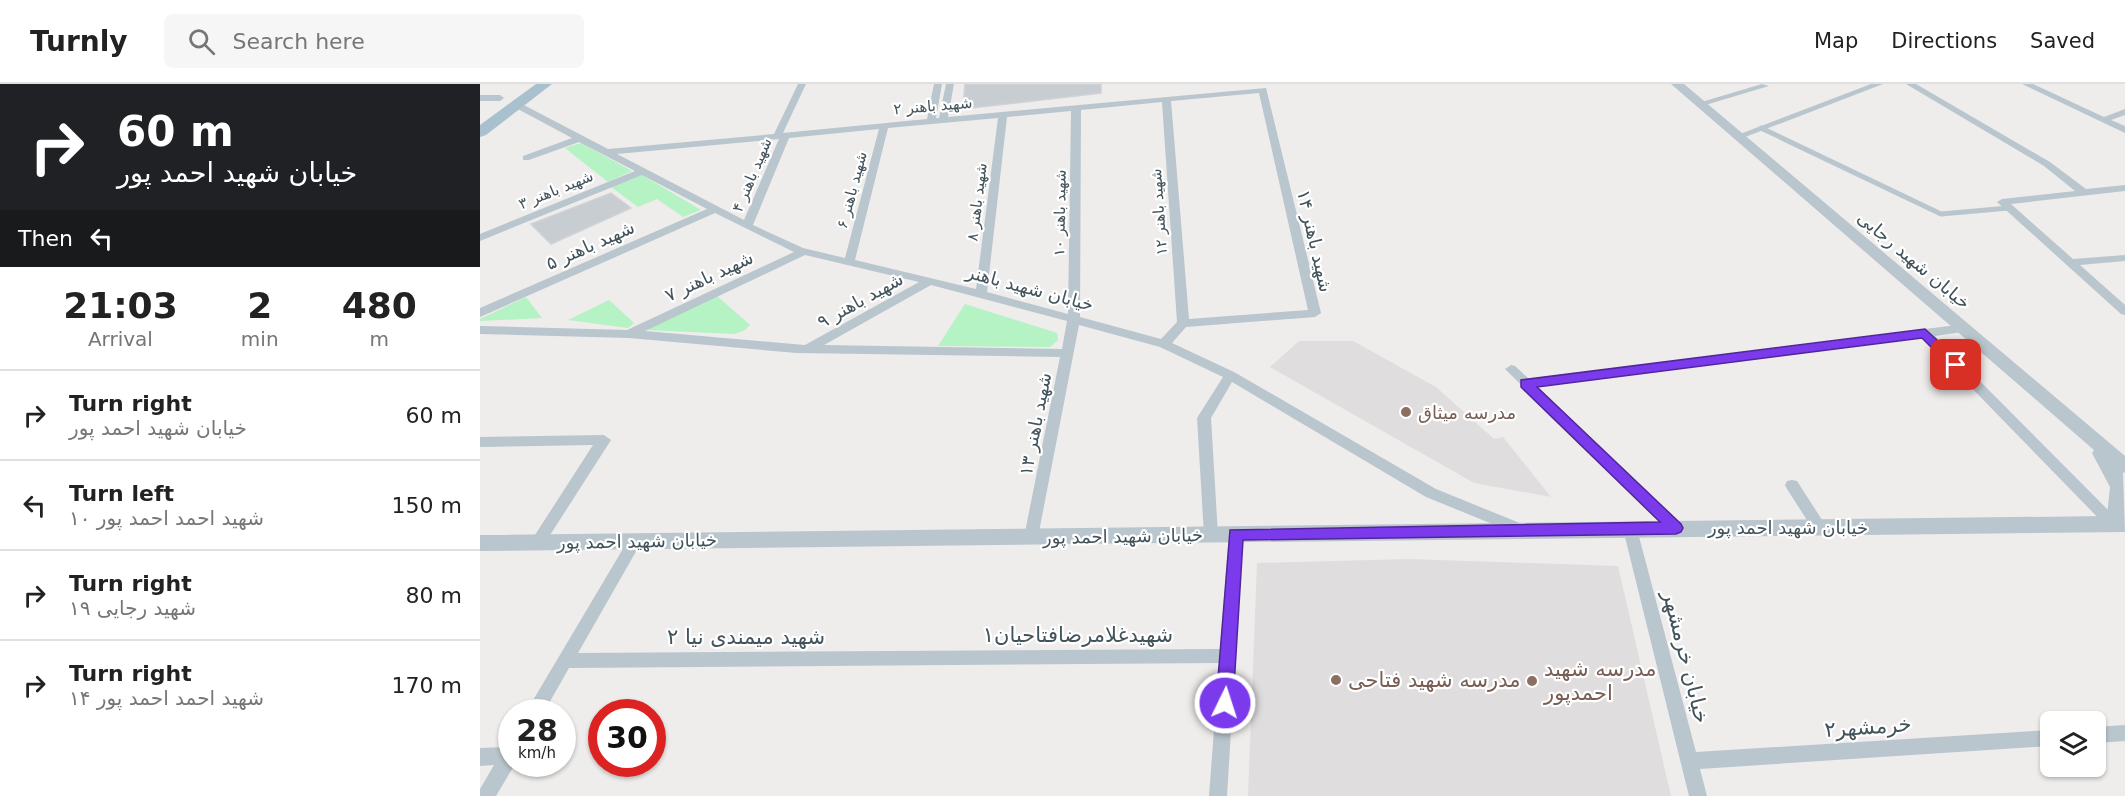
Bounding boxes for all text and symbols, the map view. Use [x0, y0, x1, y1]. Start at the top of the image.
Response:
search box [164, 14, 584, 68]
text: Turnly [30, 25, 128, 58]
icon: search [185, 25, 218, 58]
text: Search here [233, 29, 365, 54]
text: Map [1814, 29, 1858, 53]
text: Directions [1891, 29, 1997, 53]
text: Saved [2030, 29, 2095, 53]
street label: شهید باهنر ۲ [893, 94, 973, 118]
text: 60 m [117, 107, 234, 156]
icon: right [18, 108, 96, 186]
street label: شهید باهنر ۴ [728, 135, 776, 215]
street label: شهید باهنر ۶ [833, 150, 871, 230]
text: خیابان شهید احمد پور [117, 157, 357, 188]
street label: شهید باهنر ۸ [963, 162, 991, 242]
street label: شهید باهنر ۳ [516, 167, 596, 213]
street label: شهید باهنر ۱۲ [1147, 168, 1171, 256]
street label: شهید باهنر ۱۰ [1050, 169, 1070, 257]
street label: شهید باهنر ۱۴ [1292, 188, 1337, 294]
street label: خیابان شهید رجایی [1853, 207, 1975, 314]
street label: شهید باهنر ۵ [542, 216, 638, 275]
icon: left [85, 222, 118, 255]
text: Then [18, 226, 73, 251]
street label: شهید باهنر ۷ [662, 246, 757, 306]
street label: خیابان شهید باهنر [963, 261, 1096, 316]
street label: شهید باهنر ۹ [813, 268, 907, 333]
text: 21:03 [63, 285, 178, 326]
text: 2 [247, 285, 272, 326]
text: 480 [342, 285, 417, 326]
text: Arrival [88, 327, 153, 351]
text: min [241, 327, 279, 351]
text: m [370, 327, 389, 351]
pin [1930, 339, 1981, 390]
icon: arrive [1939, 348, 1972, 381]
street label: شهید باهنر ۱۳ [1015, 371, 1056, 477]
text: Turn right [69, 391, 192, 416]
icon: right [18, 399, 51, 432]
place label: مدرسه میثاق [1418, 402, 1516, 423]
text: 60 m [406, 403, 462, 428]
marker: مدرسه میثاق [1399, 405, 1413, 419]
text: خیابان شهید احمد پور [69, 416, 247, 440]
text: Turn left [69, 481, 174, 506]
icon: left [18, 489, 51, 522]
text: 150 m [392, 493, 462, 518]
text: شهید احمد احمد پور ۱۰ [69, 506, 264, 530]
street label: خیابان شهید احمد پور [1707, 517, 1868, 539]
street label: خیابان شهید احمد پور [1042, 524, 1203, 549]
street label: خیابان شهید احمد پور [556, 529, 717, 554]
text: Turn right [69, 571, 192, 596]
icon: right [18, 579, 51, 612]
text: 80 m [406, 583, 462, 608]
street label: خیابان خرمشهر [1658, 587, 1714, 726]
text: شهید رجایی ۱۹ [69, 596, 196, 620]
street label: شهیدغلامرضافتاحیان۱ [983, 623, 1173, 647]
street label: شهید میمندی نیا ۲ [667, 625, 825, 649]
place label: مدرسه شهید احمدپور [1543, 657, 1657, 705]
text: Turn right [69, 661, 192, 686]
place label: مدرسه شهید فتاحی [1348, 668, 1521, 692]
icon: right [18, 669, 51, 702]
position arrow [1193, 671, 1257, 735]
text: 170 m [392, 673, 462, 698]
marker: مدرسه شهید فتاحی [1329, 673, 1343, 687]
marker: مدرسه شهید احمدپور [1525, 674, 1539, 688]
text: شهید احمد احمد پور ۱۴ [69, 686, 264, 710]
speed limit sign: 30 [588, 699, 666, 777]
map controls [2040, 711, 2106, 777]
button: layers [2040, 711, 2106, 777]
street label: خرمشهر۲ [1824, 712, 1912, 742]
text: 28 [516, 713, 558, 748]
text: km/h [518, 744, 556, 762]

